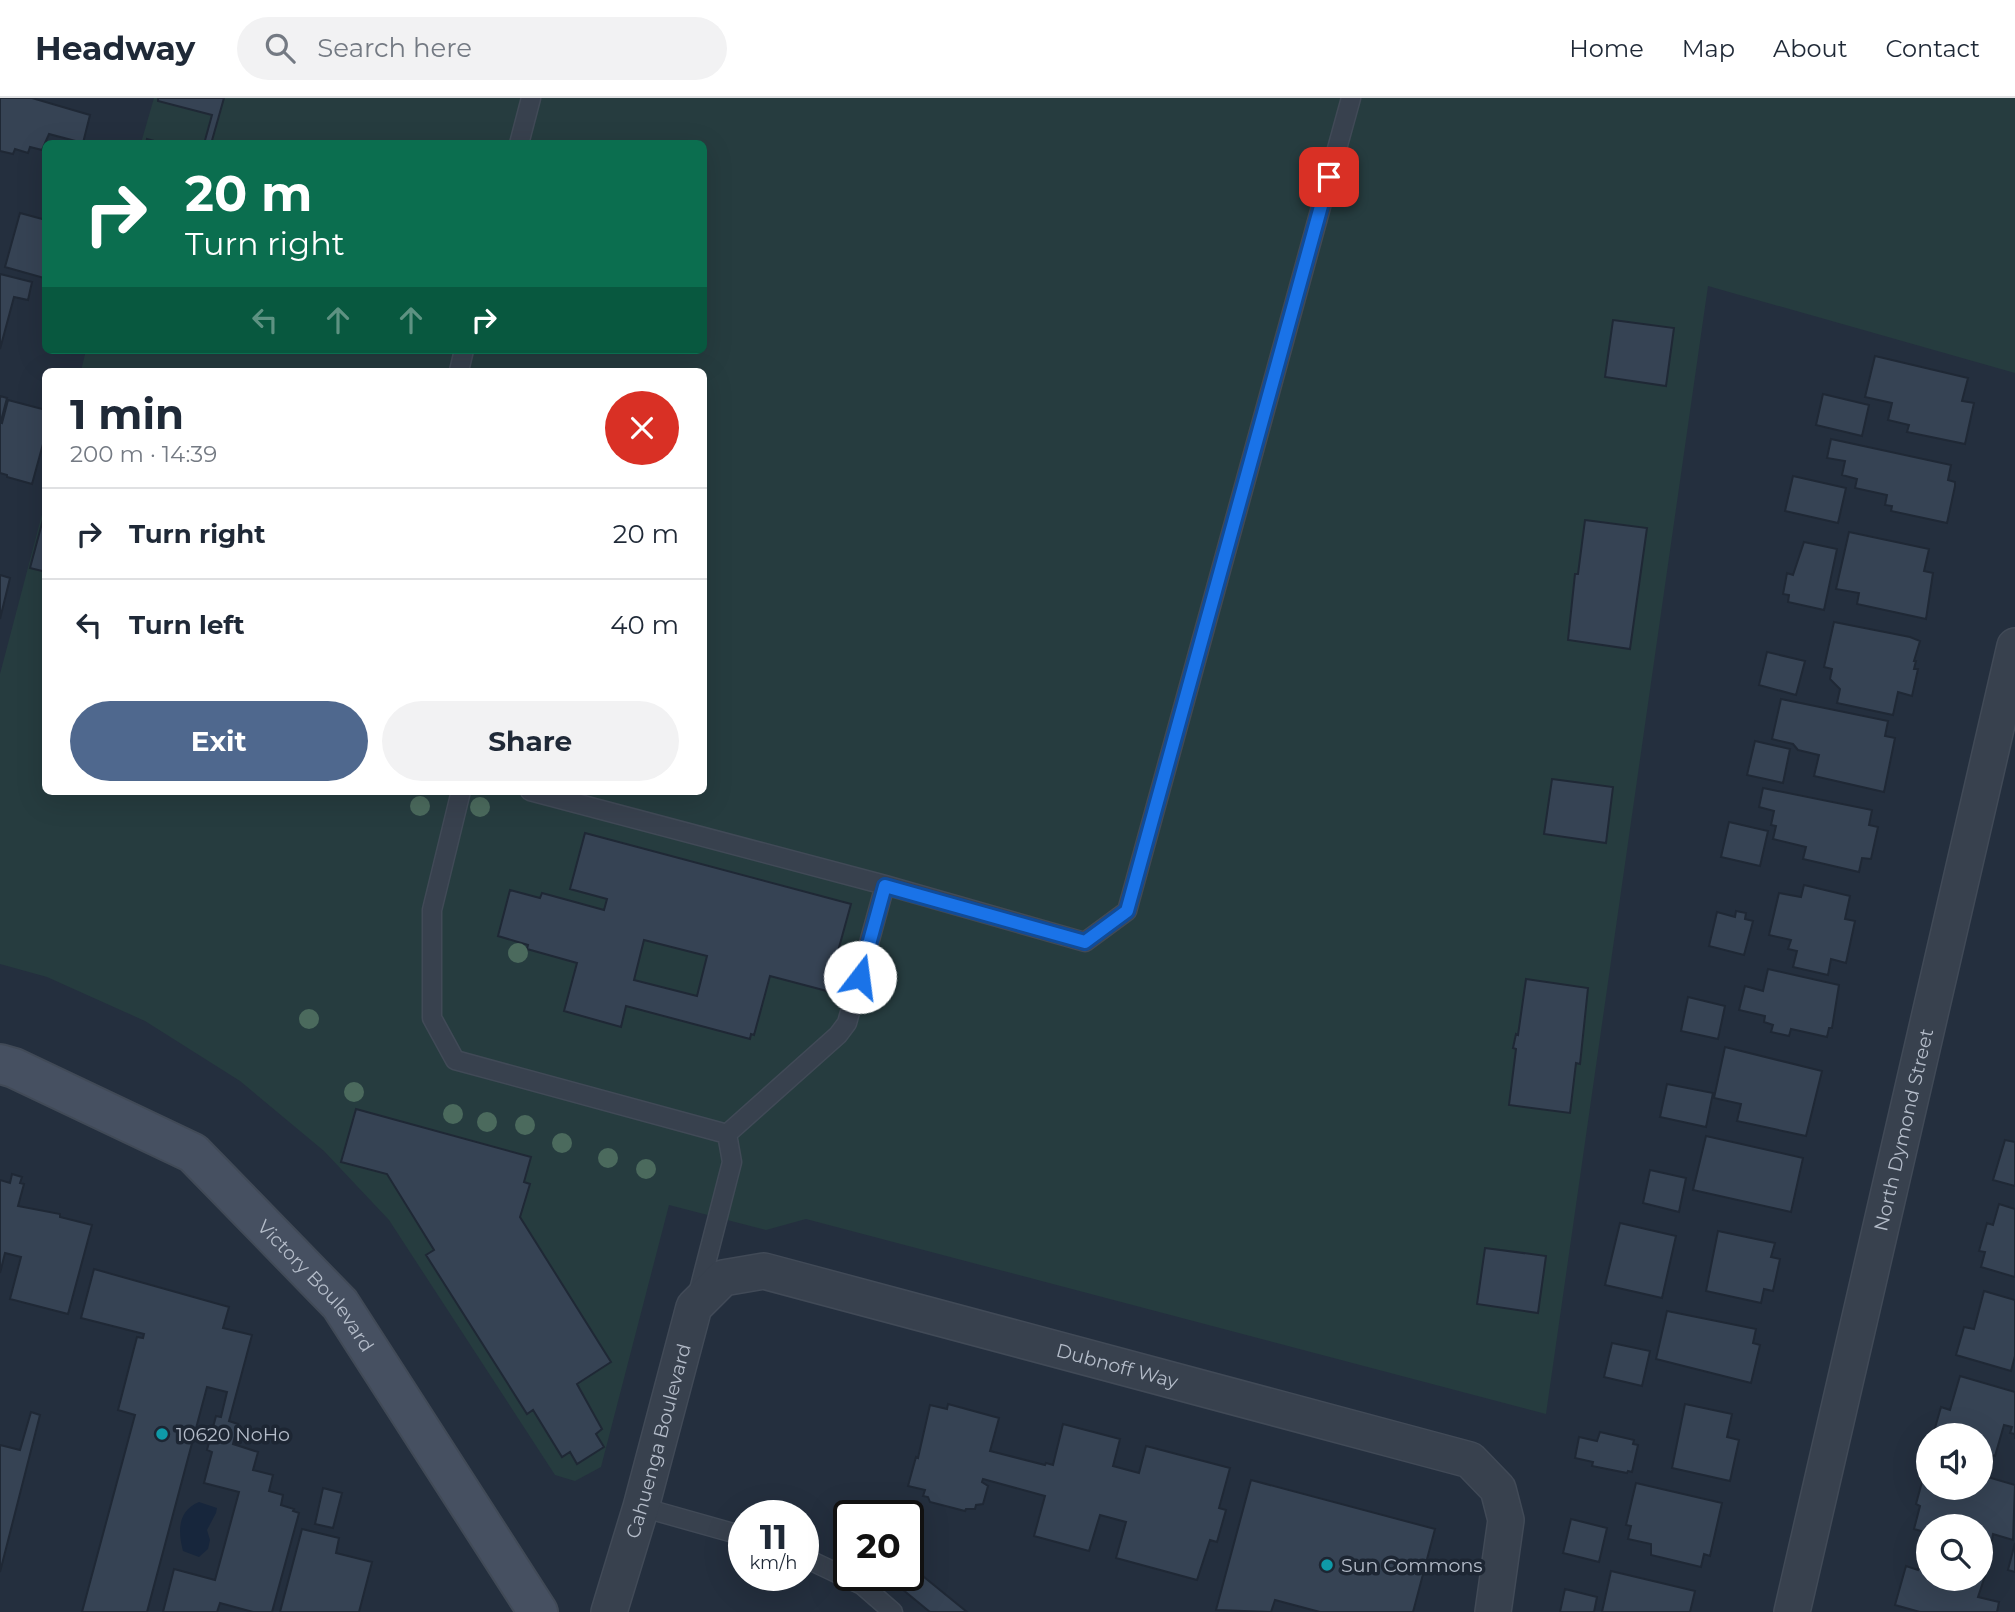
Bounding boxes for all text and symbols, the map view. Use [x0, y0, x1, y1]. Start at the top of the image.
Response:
search box [237, 17, 727, 80]
text: Headway [35, 28, 195, 68]
icon: search [261, 29, 299, 67]
text: Search here [317, 32, 472, 64]
text: Home [1569, 34, 1644, 63]
text: Map [1682, 34, 1735, 63]
text: About [1773, 34, 1847, 63]
text: Contact [1885, 34, 1980, 63]
pin [1299, 147, 1359, 207]
icon: arrive [1310, 158, 1348, 196]
text: 20 m [185, 164, 312, 223]
icon: right [70, 168, 161, 259]
text: Turn right [185, 224, 345, 263]
icon: left [246, 301, 284, 339]
icon: ahead [319, 301, 357, 339]
icon: ahead [392, 301, 430, 339]
icon: right [465, 301, 503, 339]
text: 1 min [70, 388, 184, 440]
button: close [605, 391, 679, 465]
text: 200 m · 14:39 [70, 440, 217, 468]
icon: right [70, 515, 108, 553]
text: Turn right [129, 518, 265, 550]
text: 20 m [613, 518, 679, 550]
icon: left [70, 606, 108, 644]
text: Turn left [129, 609, 245, 641]
text: 40 m [610, 609, 679, 641]
button: Exit [70, 701, 368, 781]
button: Share [382, 701, 679, 781]
position arrow [823, 940, 897, 1014]
street label: North Dymond Street [1869, 1026, 1938, 1233]
street label: Victory Boulevard [252, 1215, 379, 1356]
street label: Dubnoff Way [1054, 1339, 1181, 1394]
street label: Cahuenga Boulevard [621, 1341, 696, 1541]
place label: 10620 NoHo [176, 1423, 290, 1446]
map controls [1916, 1423, 1993, 1591]
button: sound [1916, 1423, 1993, 1500]
marker: 10620 NoHo [154, 1426, 170, 1442]
speed limit sign: 20 [833, 1500, 924, 1591]
button: search [1916, 1514, 1993, 1591]
text: 11 [760, 1515, 787, 1558]
text: km/h [749, 1552, 798, 1574]
place label: Sun Commons [1341, 1554, 1483, 1577]
marker: Sun Commons [1319, 1557, 1335, 1573]

